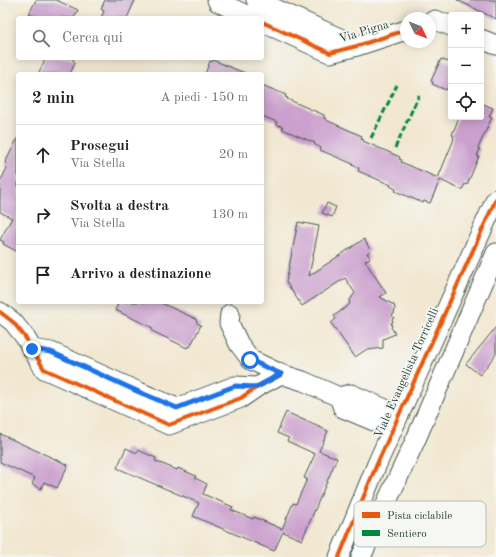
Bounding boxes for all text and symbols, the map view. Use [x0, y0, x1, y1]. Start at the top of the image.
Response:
north arrow [400, 12, 436, 48]
map controls [448, 12, 484, 120]
button: + [448, 12, 484, 48]
search box [16, 16, 264, 60]
street label: Via Pigna [338, 19, 390, 45]
icon: search [30, 27, 52, 49]
text: Cerca qui [62, 31, 123, 46]
button: − [448, 48, 484, 84]
button: locate [448, 84, 484, 120]
text: 2 min [32, 90, 75, 107]
text: A piedi · 150 m [160, 91, 248, 104]
text: Prosegui [70, 139, 129, 154]
icon: ahead [32, 144, 54, 166]
text: 20 m [219, 148, 248, 161]
text: Via Stella [70, 157, 125, 170]
text: Svolta a destra [70, 199, 169, 214]
icon: right [32, 204, 54, 226]
text: 130 m [211, 208, 248, 221]
text: Via Stella [70, 217, 125, 230]
icon: arrive [32, 264, 54, 286]
text: Arrivo a destinazione [70, 267, 211, 282]
street label: Viale Evangelista Torricelli [373, 306, 441, 440]
route end [23, 340, 41, 358]
route start [241, 351, 259, 369]
legend [354, 501, 486, 547]
text: Pista ciclabile [387, 511, 452, 522]
text: Sentiero [387, 529, 427, 540]

